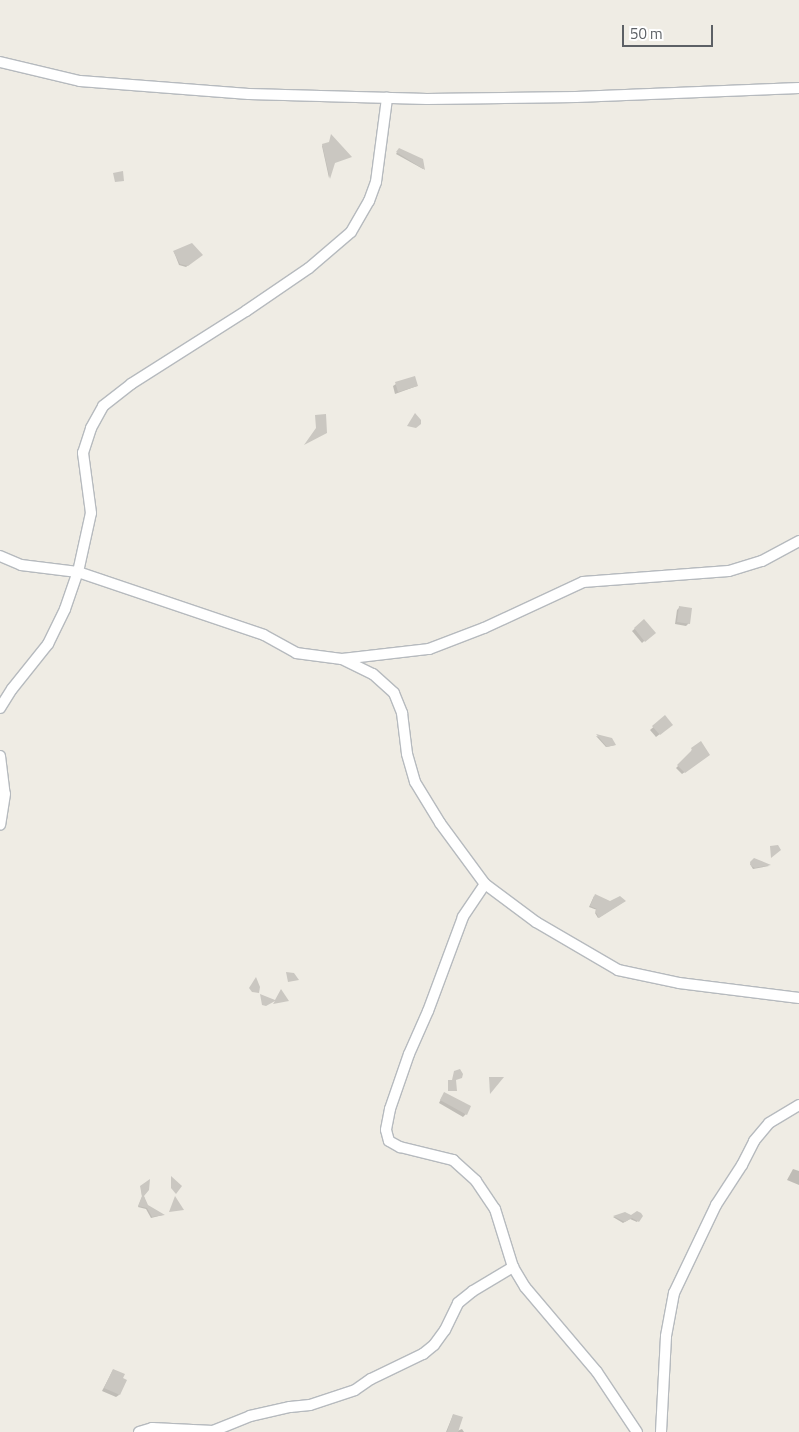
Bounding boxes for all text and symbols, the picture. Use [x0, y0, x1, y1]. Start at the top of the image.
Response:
scale bar [624, 15, 715, 47]
text: 50 m [630, 22, 663, 45]

